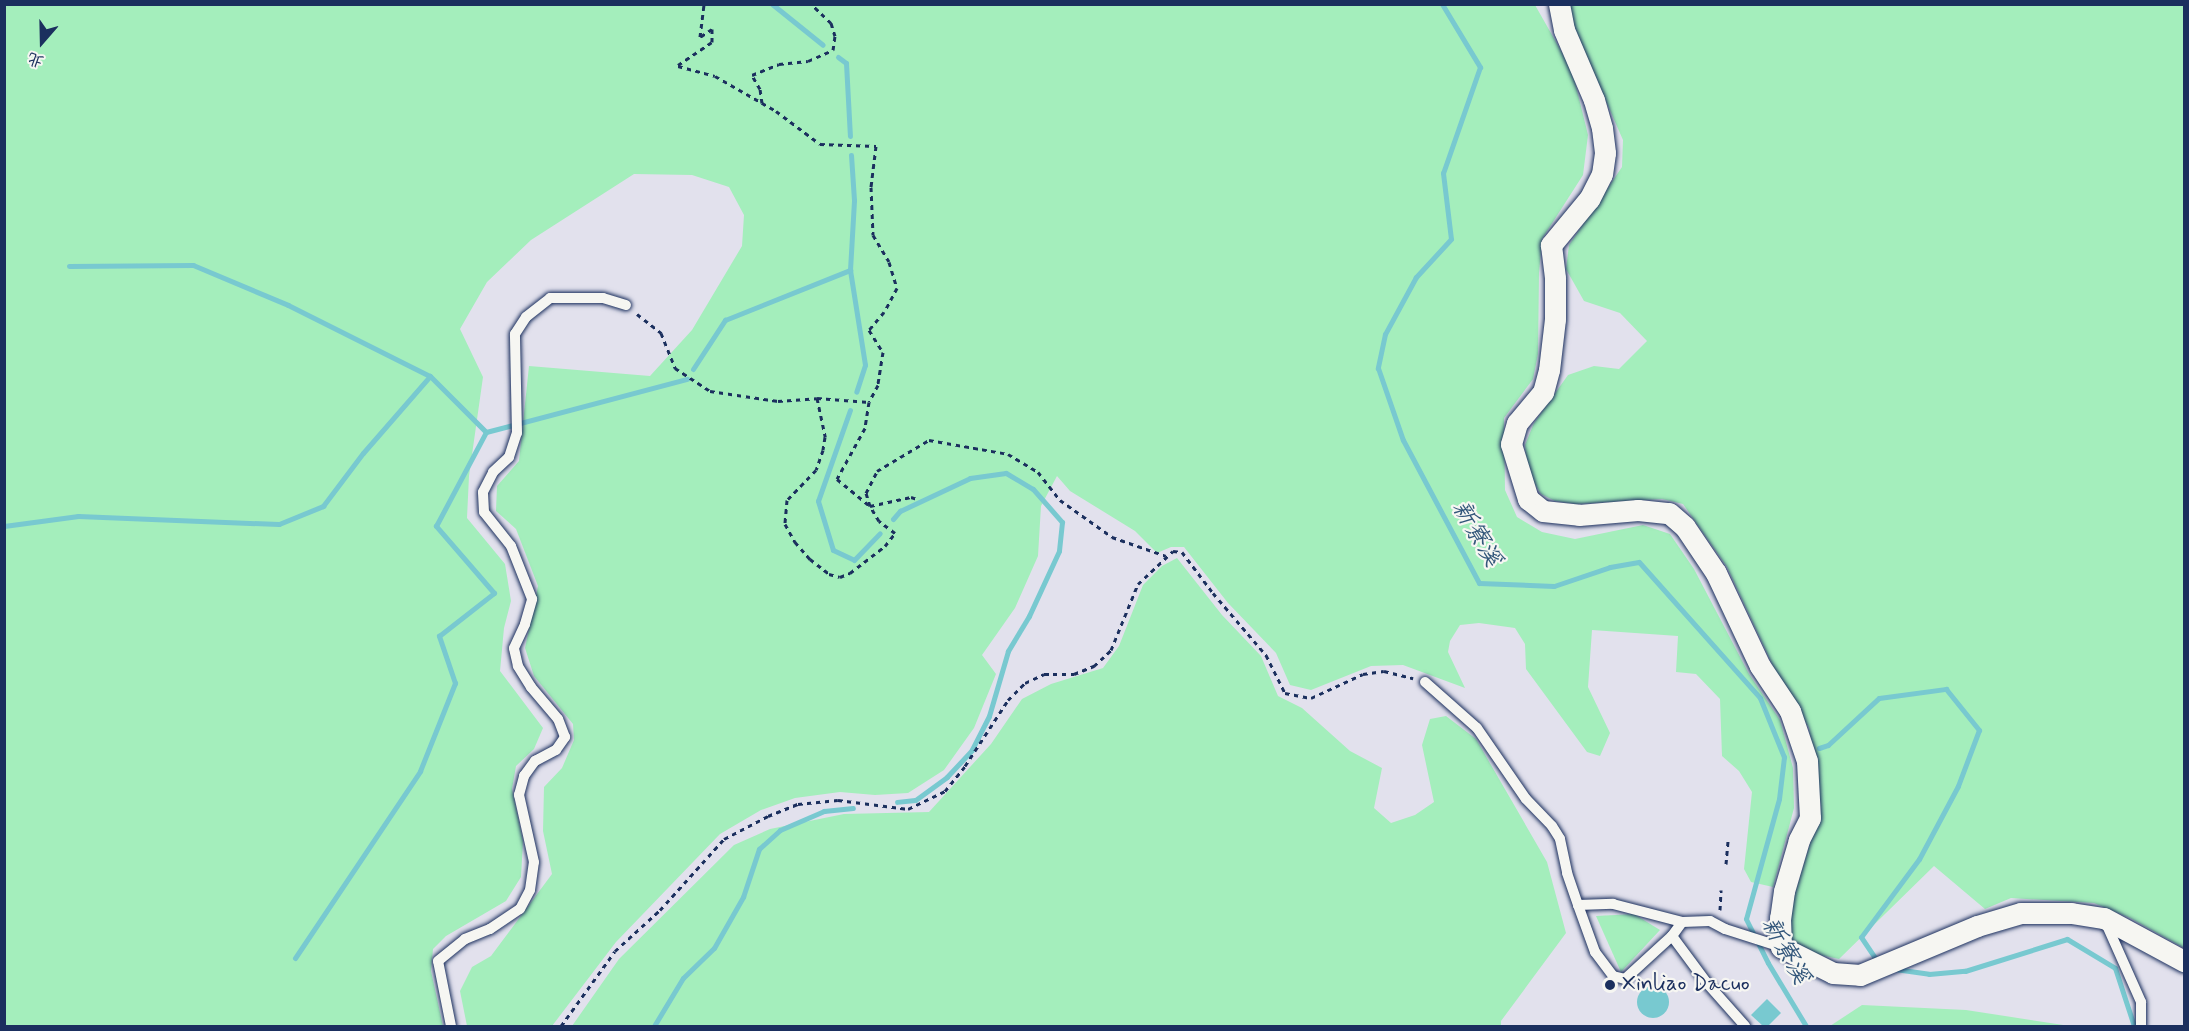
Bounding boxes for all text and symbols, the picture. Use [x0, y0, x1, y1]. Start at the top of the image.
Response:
north arrow [12, 12, 72, 72]
text: 北 [25, 47, 47, 72]
water label: 新寮溪 [1445, 496, 1507, 572]
water label: 新寮溪 [1755, 913, 1815, 989]
place label: Xinliao Dacuo [1622, 972, 1745, 998]
marker: Xinliao Dacuo [1603, 978, 1617, 992]

